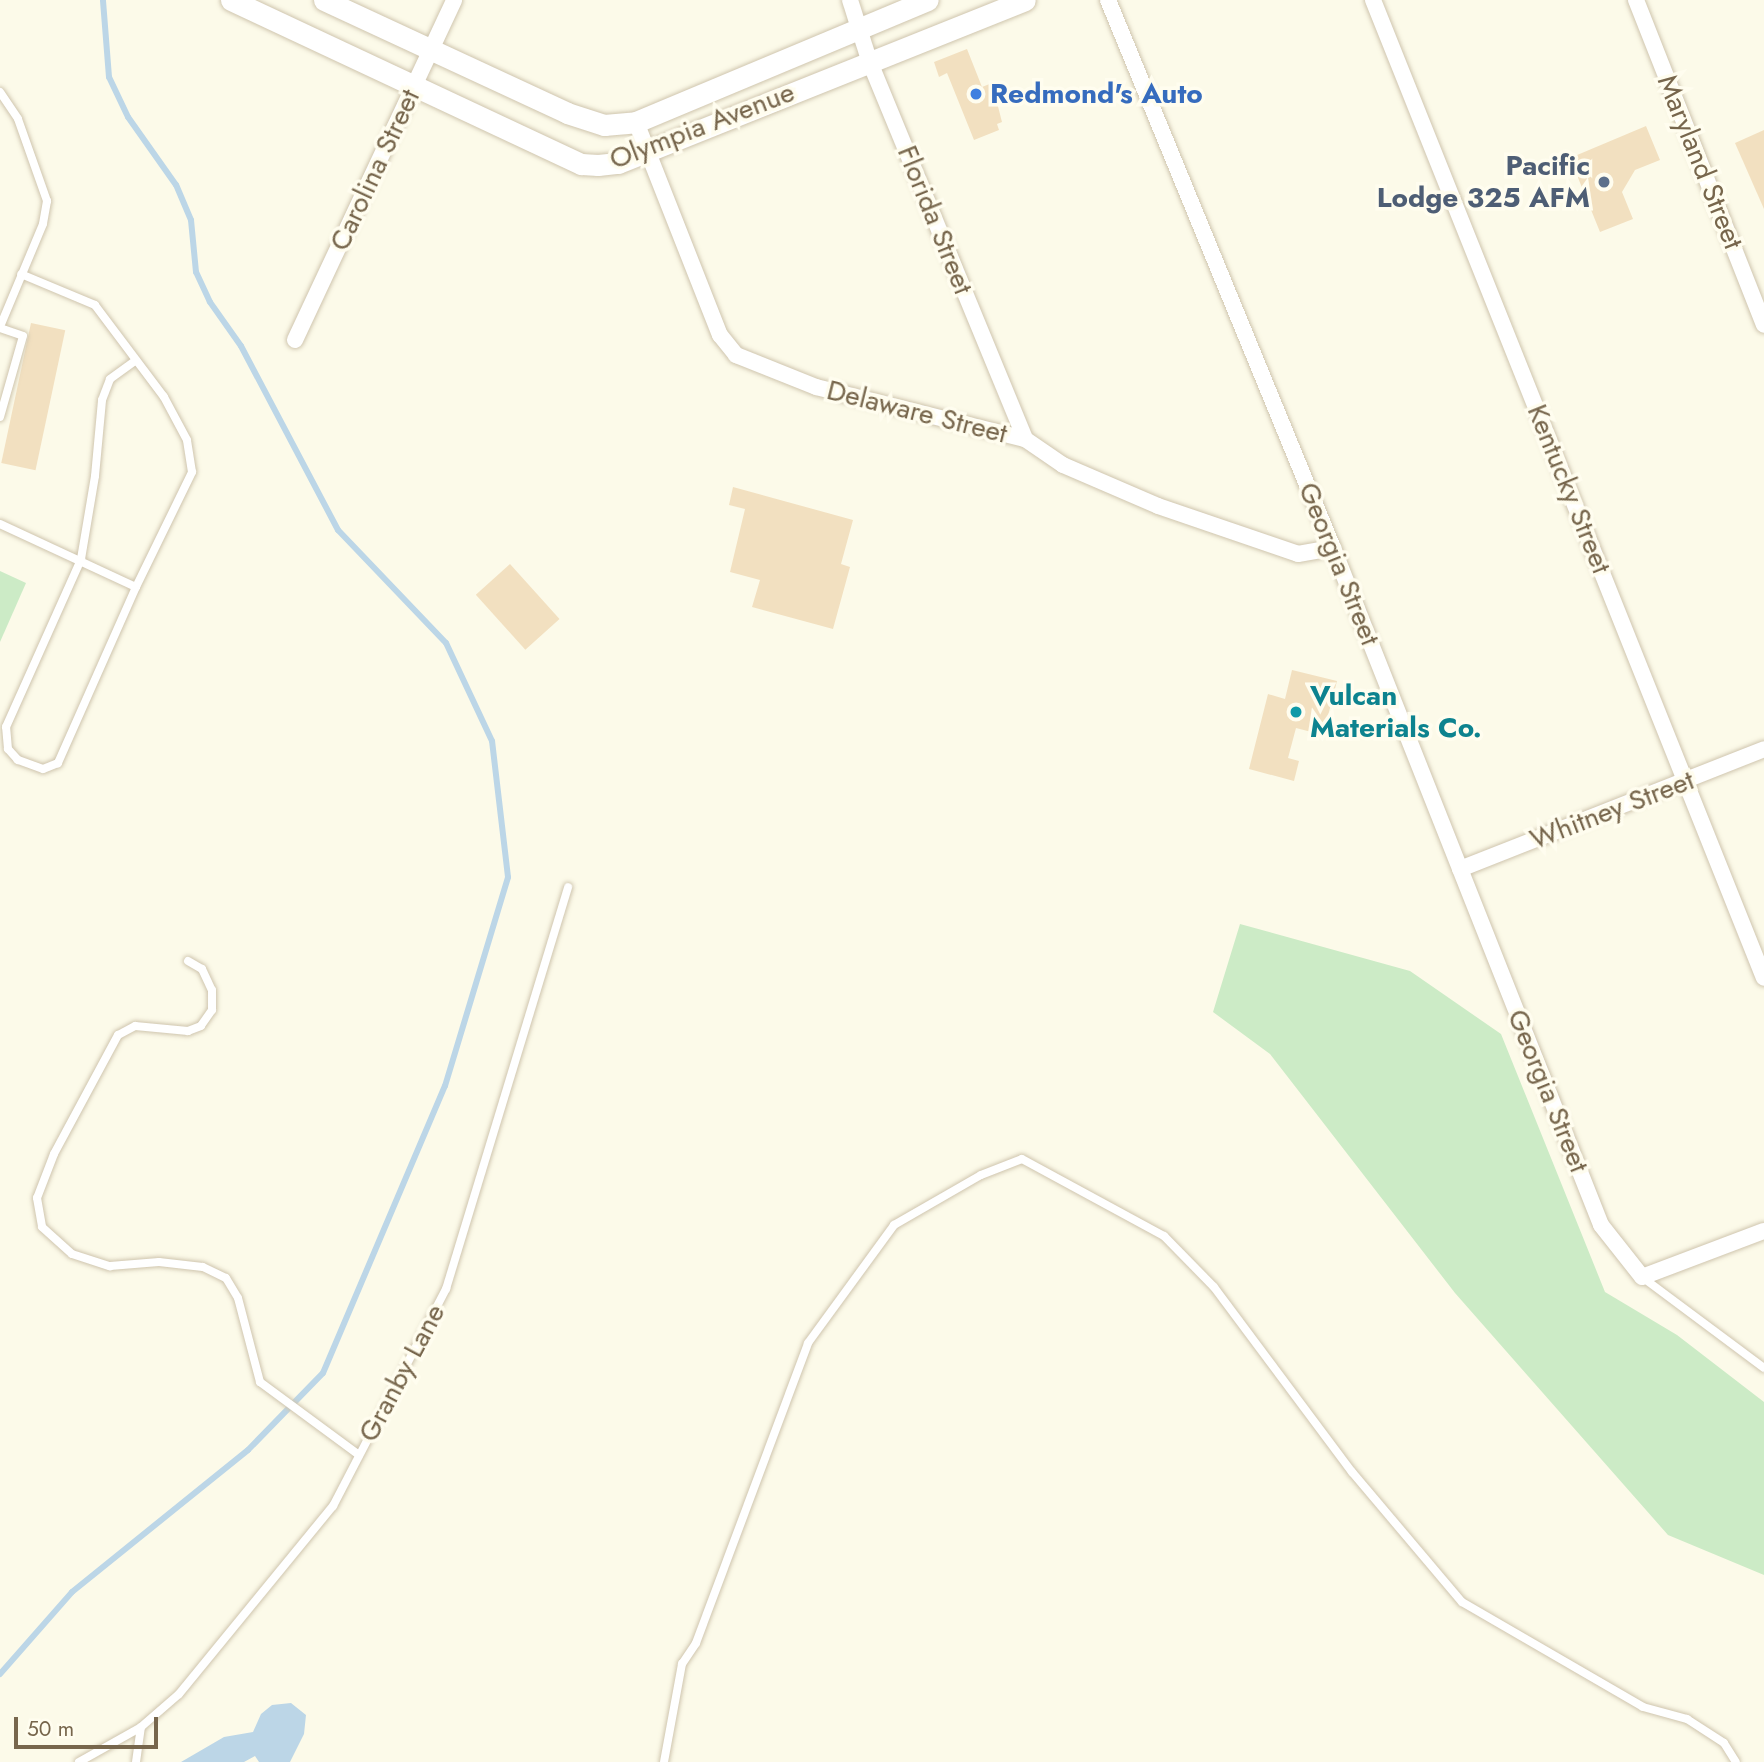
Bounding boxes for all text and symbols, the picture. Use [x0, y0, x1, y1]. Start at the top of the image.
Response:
street label: Maryland Street [1650, 70, 1750, 254]
street label: Olympia Avenue [605, 75, 799, 177]
place label: Redmond's Auto [990, 77, 1203, 111]
street label: Carolina Street [323, 84, 427, 256]
marker: Redmond's Auto [968, 86, 984, 102]
street label: Florida Street [890, 141, 980, 299]
place label: Pacific Lodge 325 AFM [1377, 149, 1590, 215]
marker: Pacific Lodge 325 AFM [1596, 174, 1612, 190]
street label: Delaware Street [823, 373, 1011, 451]
street label: Kentucky Street [1520, 400, 1618, 578]
street label: Georgia Street [1291, 478, 1387, 650]
place label: Vulcan Materials Co. [1310, 679, 1482, 745]
marker: Vulcan Materials Co. [1288, 704, 1304, 720]
street label: Whitney Street [1525, 763, 1699, 857]
street label: Georgia Street [1500, 1005, 1596, 1177]
street label: Granby Lane [352, 1298, 452, 1448]
scale bar [18, 1702, 161, 1746]
text: 50 m [27, 1714, 74, 1744]

